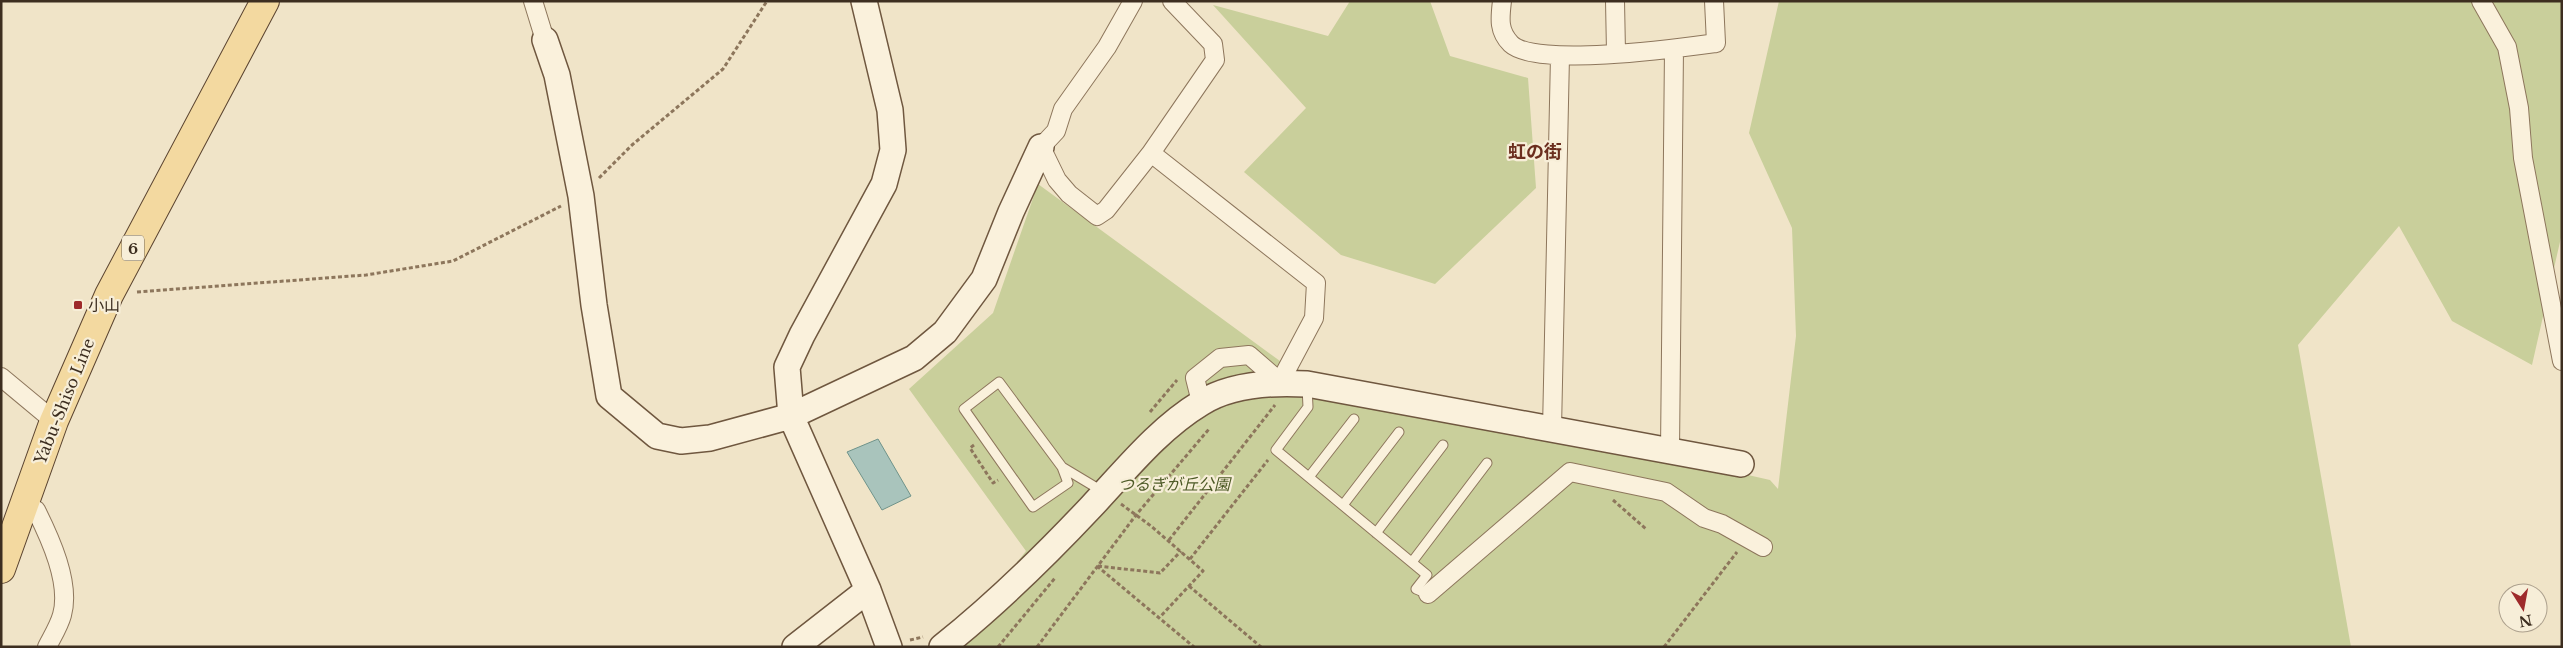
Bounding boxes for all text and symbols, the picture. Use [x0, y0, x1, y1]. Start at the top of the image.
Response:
district label: 虹の街 [1508, 141, 1562, 163]
road number: 6 [122, 236, 144, 260]
place label: 小山 [88, 295, 120, 315]
marker: 小山 [72, 299, 84, 311]
street label: Yabu-Shiso Line [29, 335, 98, 468]
park label: つるぎが丘公園 [1118, 474, 1232, 494]
north arrow [2498, 583, 2548, 633]
text: N [2517, 611, 2534, 631]

